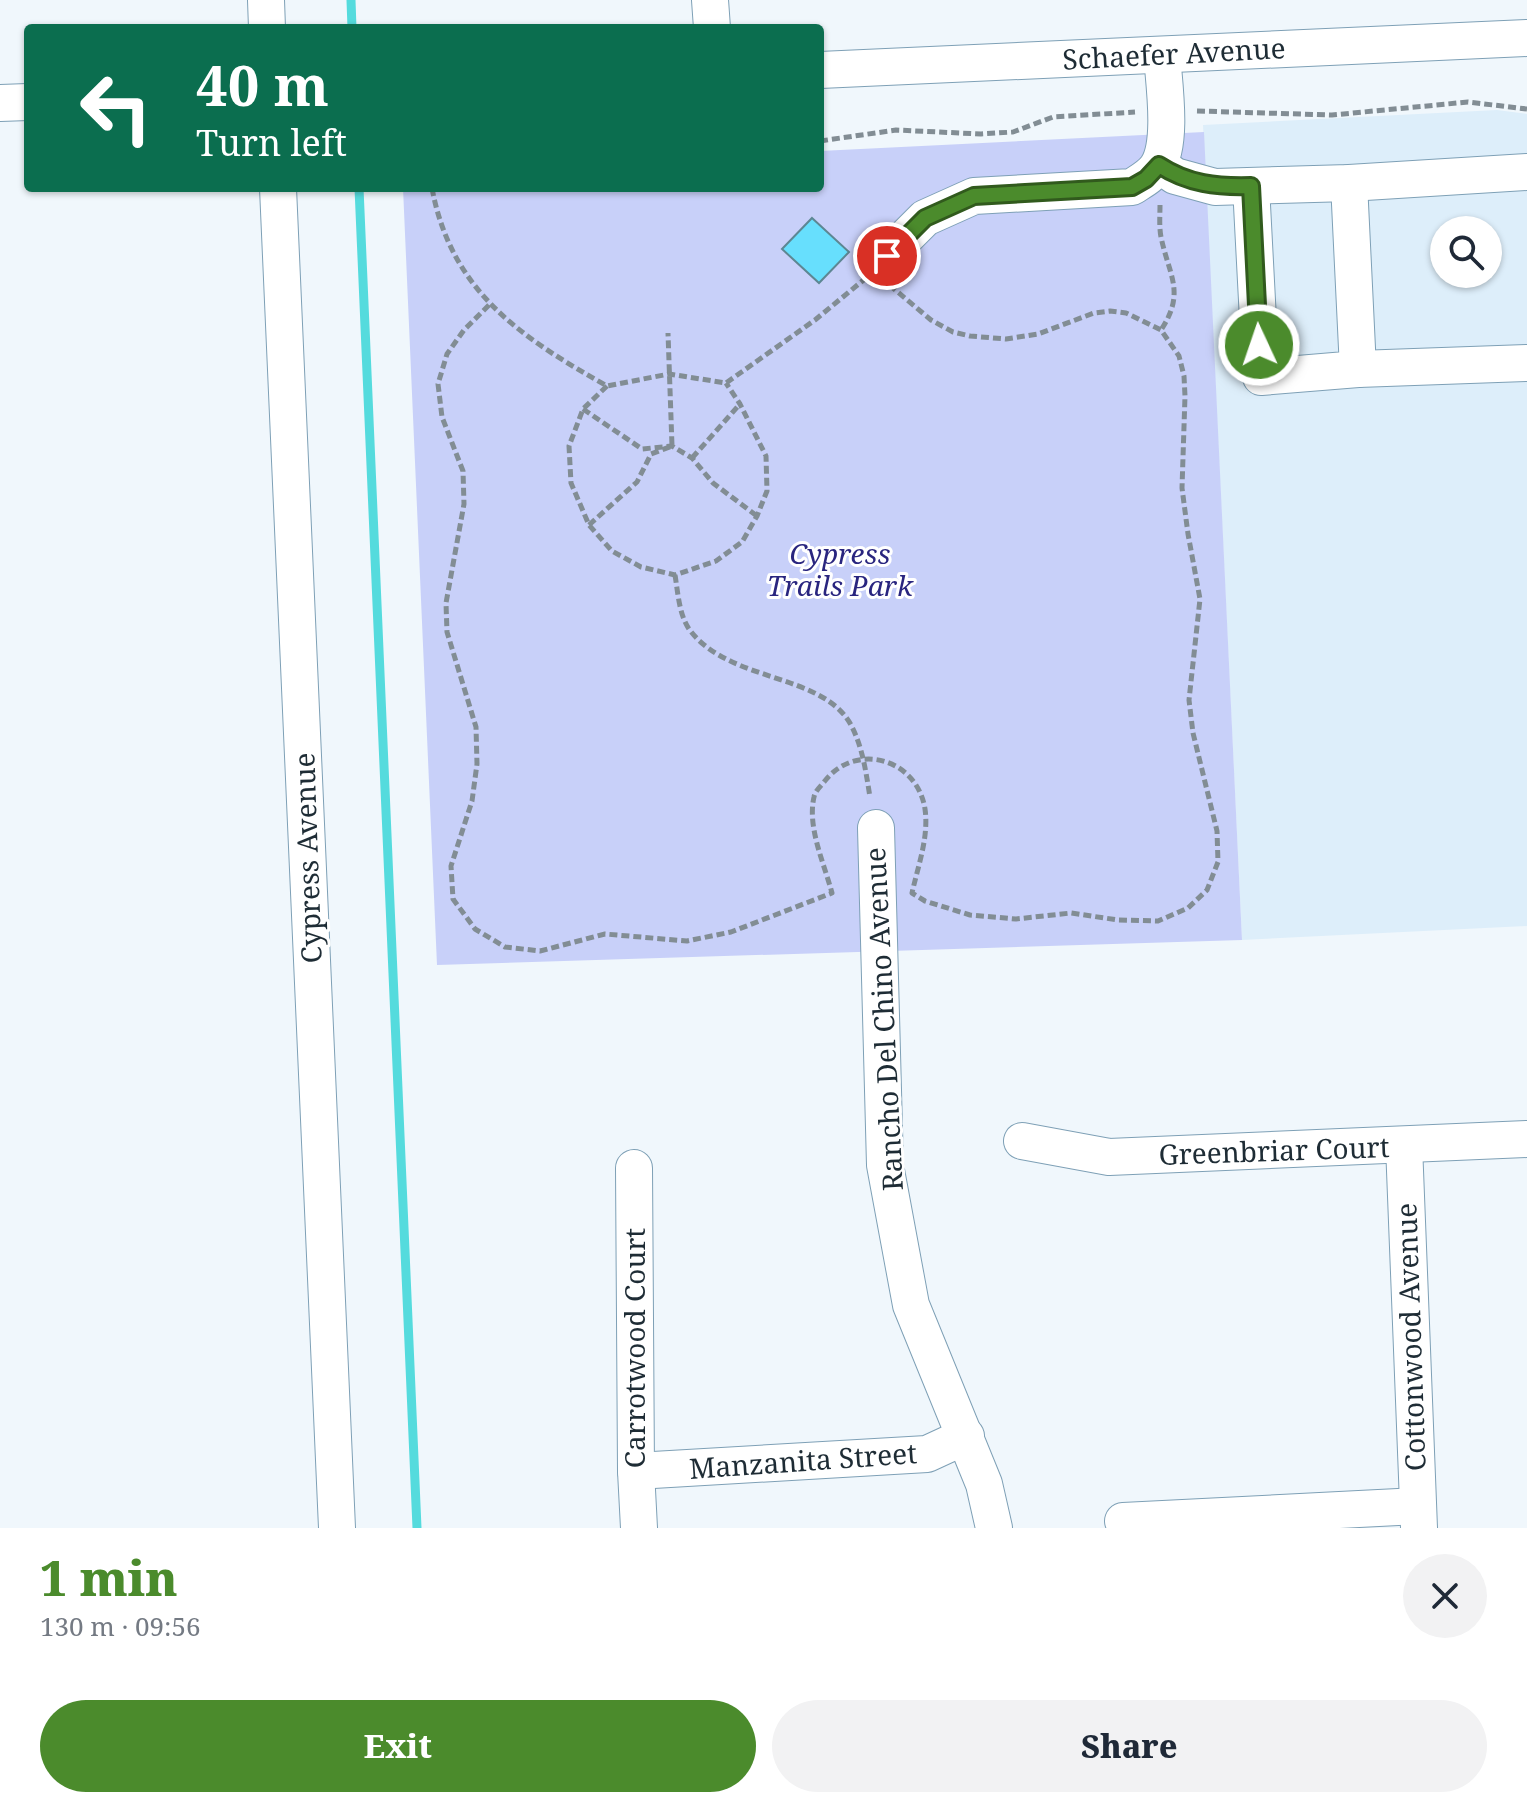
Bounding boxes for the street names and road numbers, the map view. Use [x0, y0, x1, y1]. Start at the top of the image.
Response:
street label: Schaefer Avenue [1061, 28, 1286, 78]
street label: Cypress Avenue [284, 752, 330, 964]
street label: Rancho Del Chino Avenue [855, 846, 911, 1192]
street label: Greenbriar Court [1158, 1127, 1390, 1173]
street label: Cottonwood Avenue [1386, 1202, 1434, 1472]
street label: Carrotwood Court [615, 1228, 653, 1468]
street label: Manzanita Street [688, 1433, 918, 1487]

